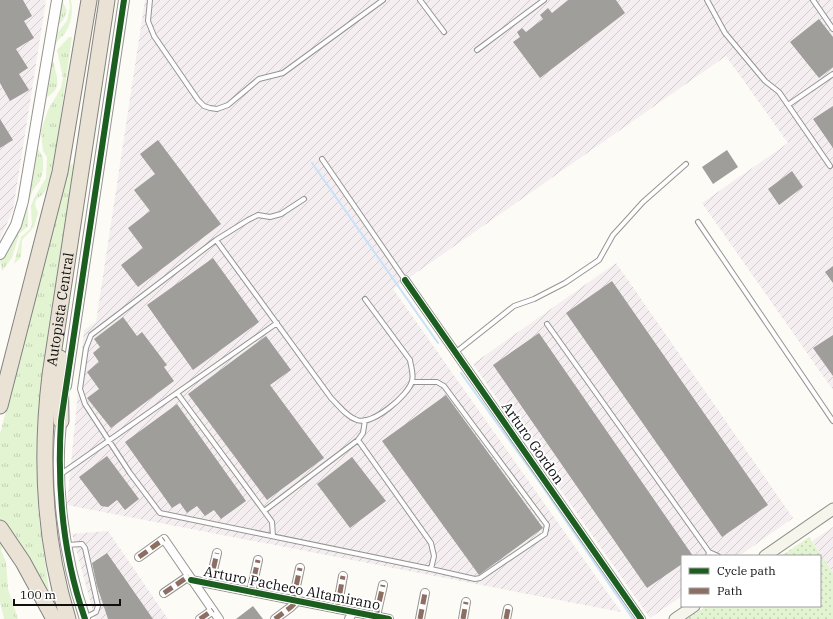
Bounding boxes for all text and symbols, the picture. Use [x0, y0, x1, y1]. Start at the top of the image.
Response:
street label: Autopista Central [42, 251, 78, 367]
street label: Arturo Gordon [498, 398, 568, 488]
legend [681, 555, 821, 607]
street label: Arturo Pacheco Altamirano [202, 562, 382, 614]
text: Cycle path [717, 563, 776, 578]
scale bar [14, 581, 120, 607]
text: Path [717, 583, 743, 598]
text: 100 m [20, 587, 56, 602]

